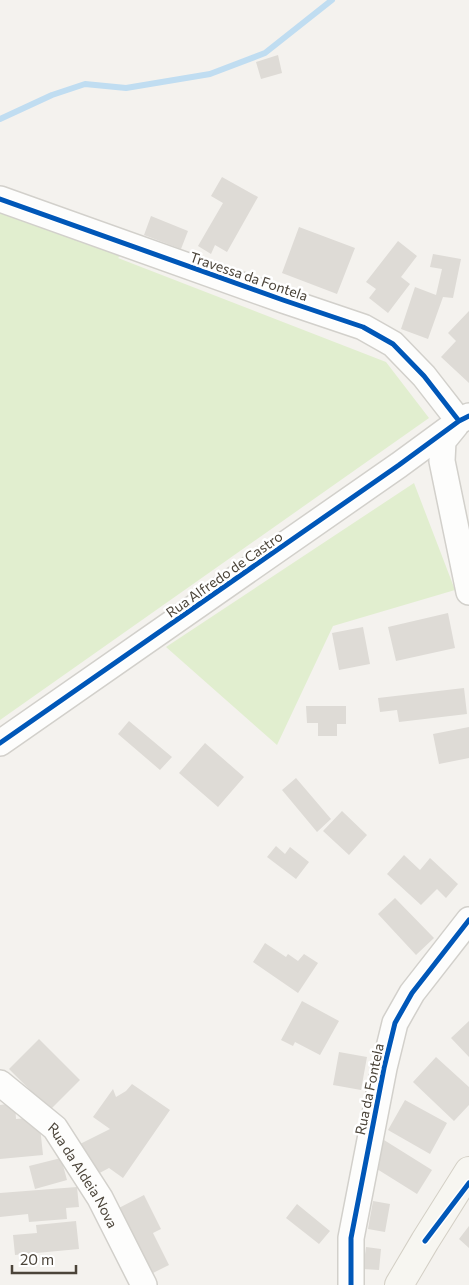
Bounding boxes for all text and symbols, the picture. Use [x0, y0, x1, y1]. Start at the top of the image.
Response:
street label: Travessa da Fontela [188, 248, 310, 304]
street label: Rua Alfredo de Castro [162, 527, 286, 621]
street label: Rua da Fontela [351, 1042, 387, 1136]
street label: Rua da Aldeia Nova [45, 1118, 122, 1230]
scale bar [12, 1242, 76, 1274]
text: 20 m [20, 1250, 54, 1268]

